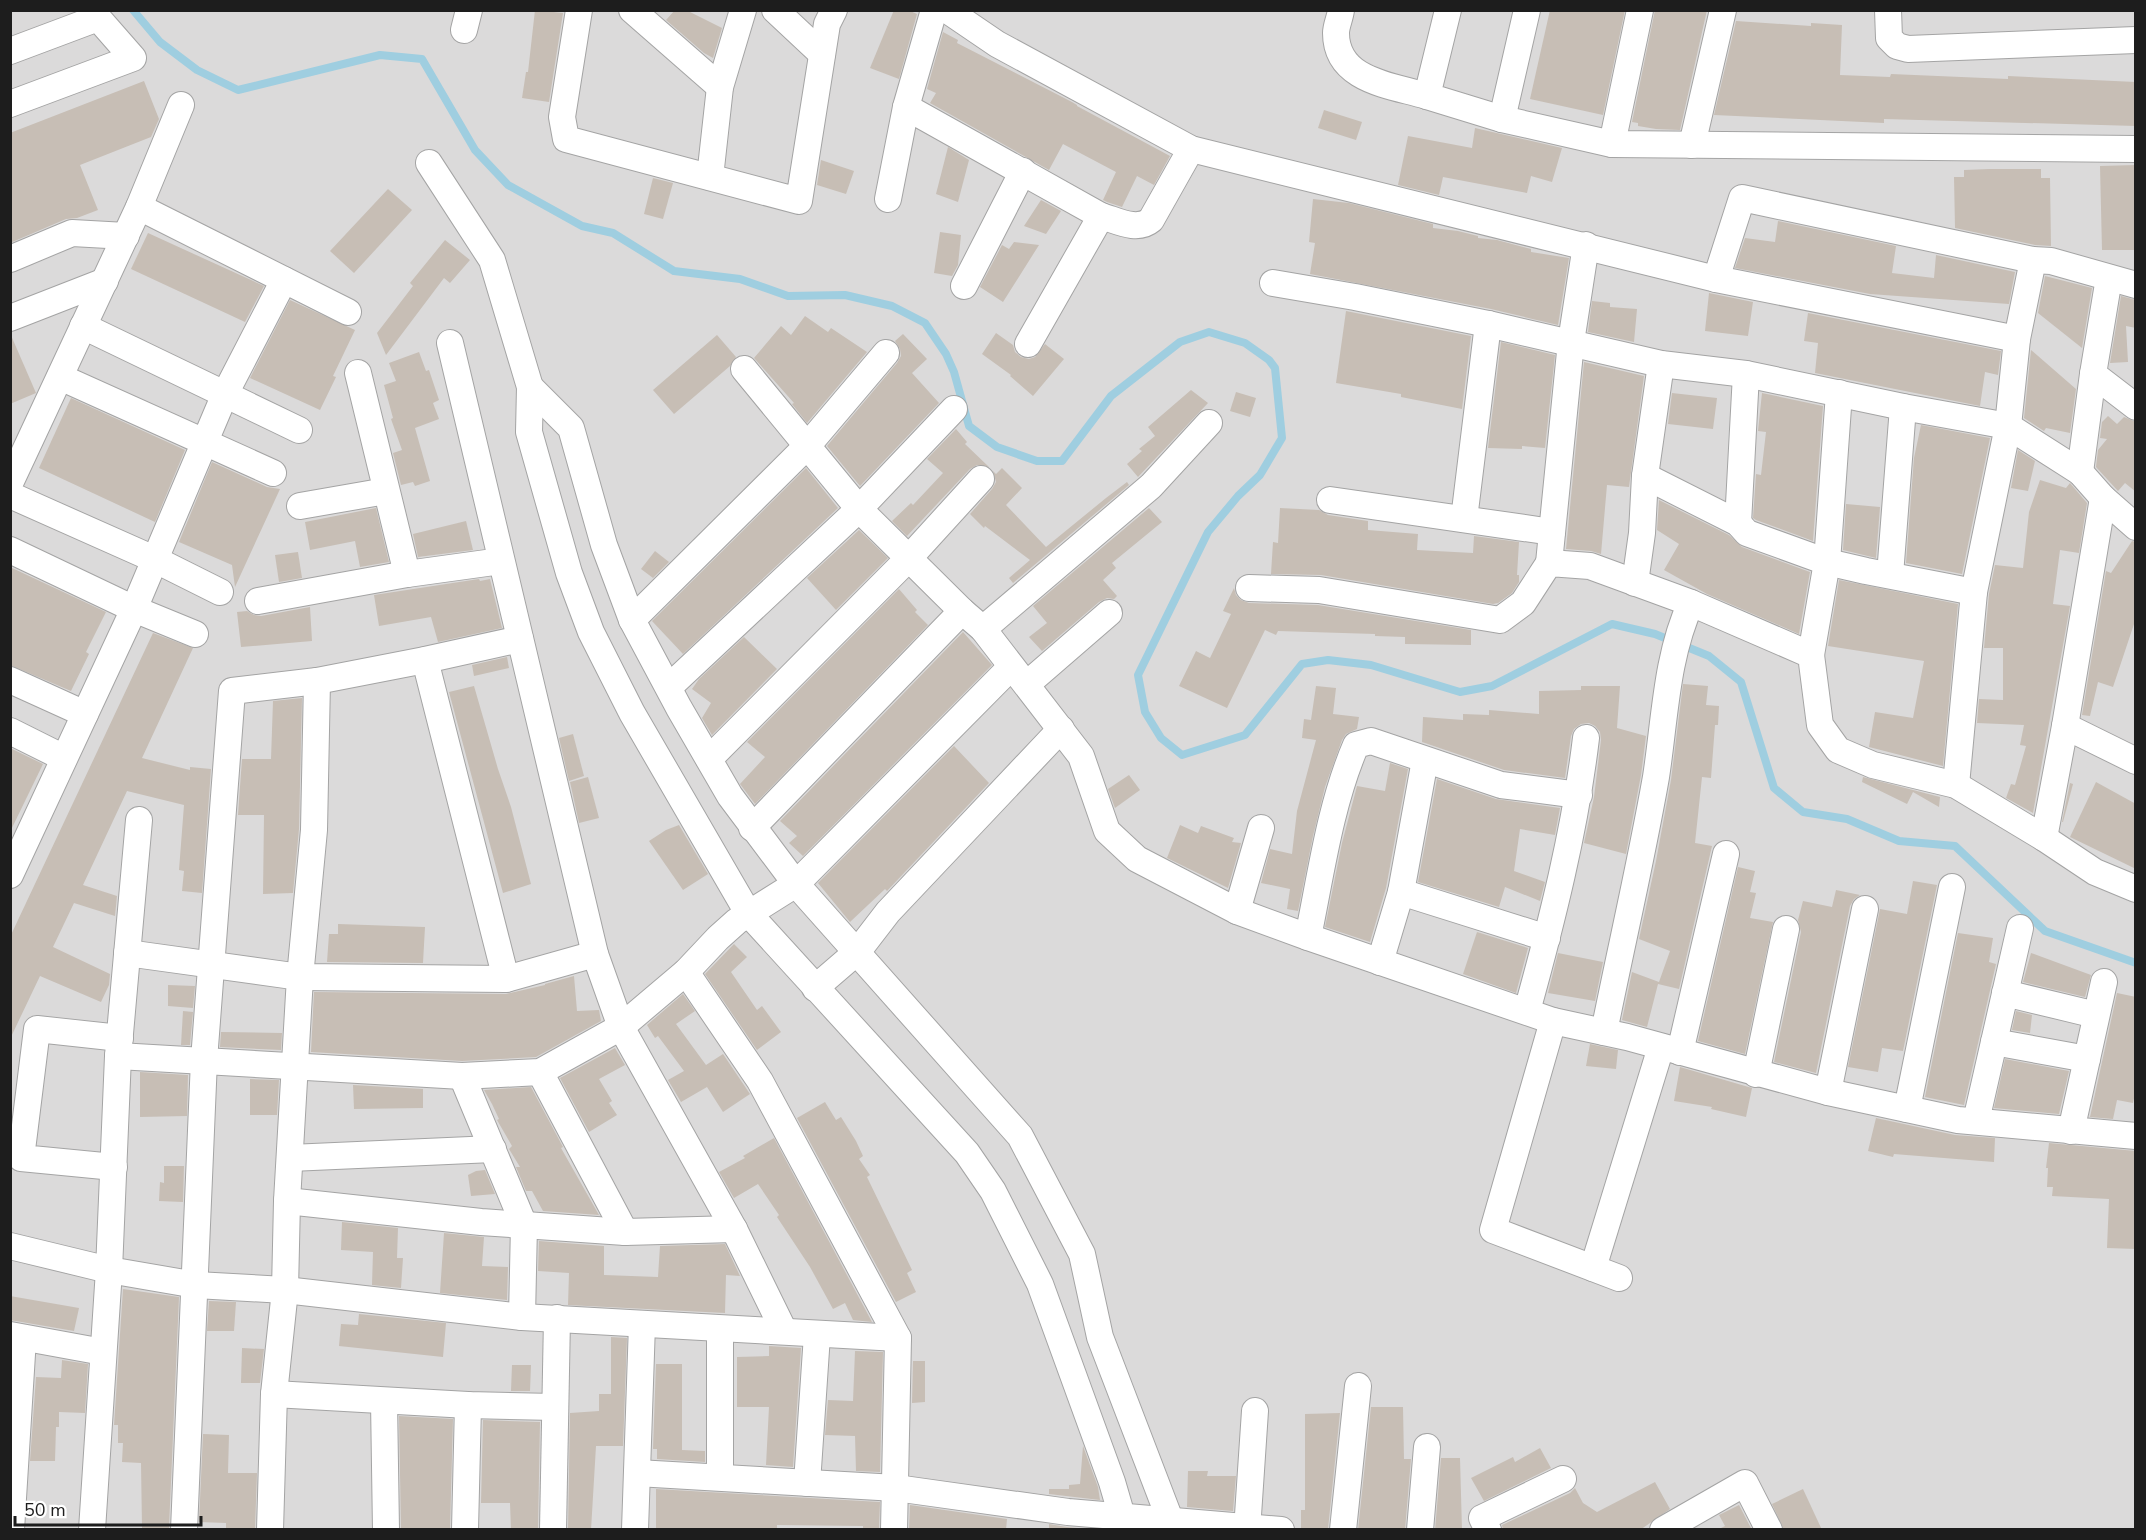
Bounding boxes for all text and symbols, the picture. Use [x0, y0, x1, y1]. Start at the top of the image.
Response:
scale bar [15, 1489, 201, 1527]
text: 50 m [24, 1498, 66, 1522]

